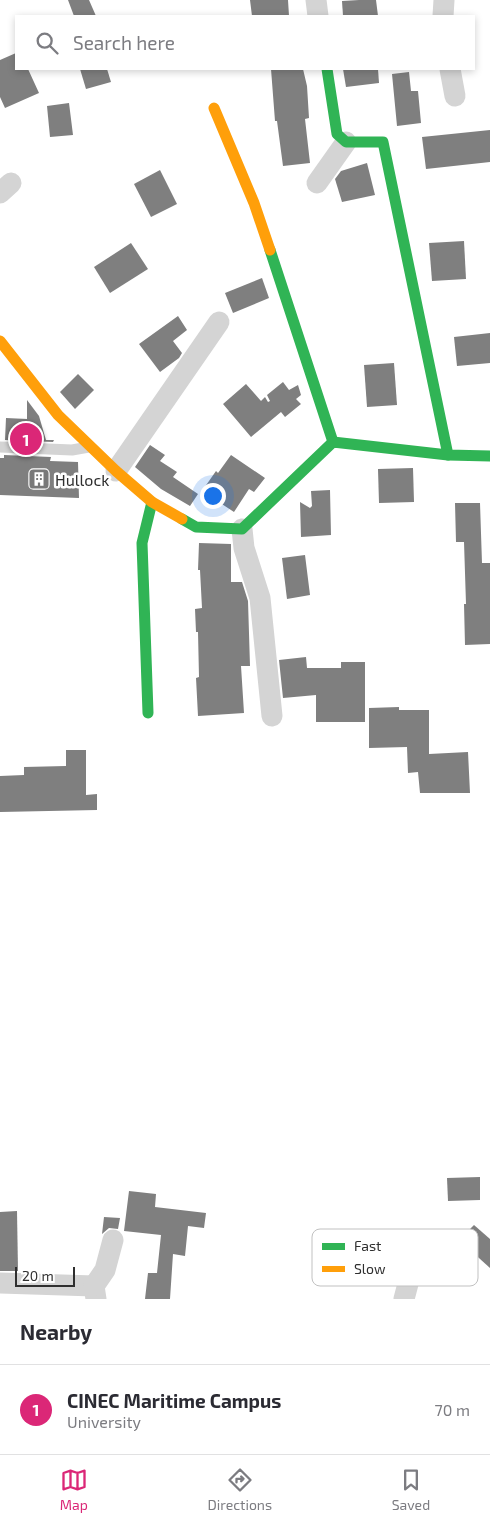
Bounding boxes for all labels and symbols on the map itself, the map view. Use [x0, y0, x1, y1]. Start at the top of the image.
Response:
pin: 1 [10, 420, 42, 458]
building icon: Hullock [27, 467, 51, 491]
place label: Hullock [55, 470, 109, 489]
your location [200, 483, 226, 509]
legend [312, 1229, 478, 1286]
text: Fast [354, 1237, 381, 1254]
text: Slow [354, 1260, 386, 1277]
scale bar [15, 1264, 75, 1287]

